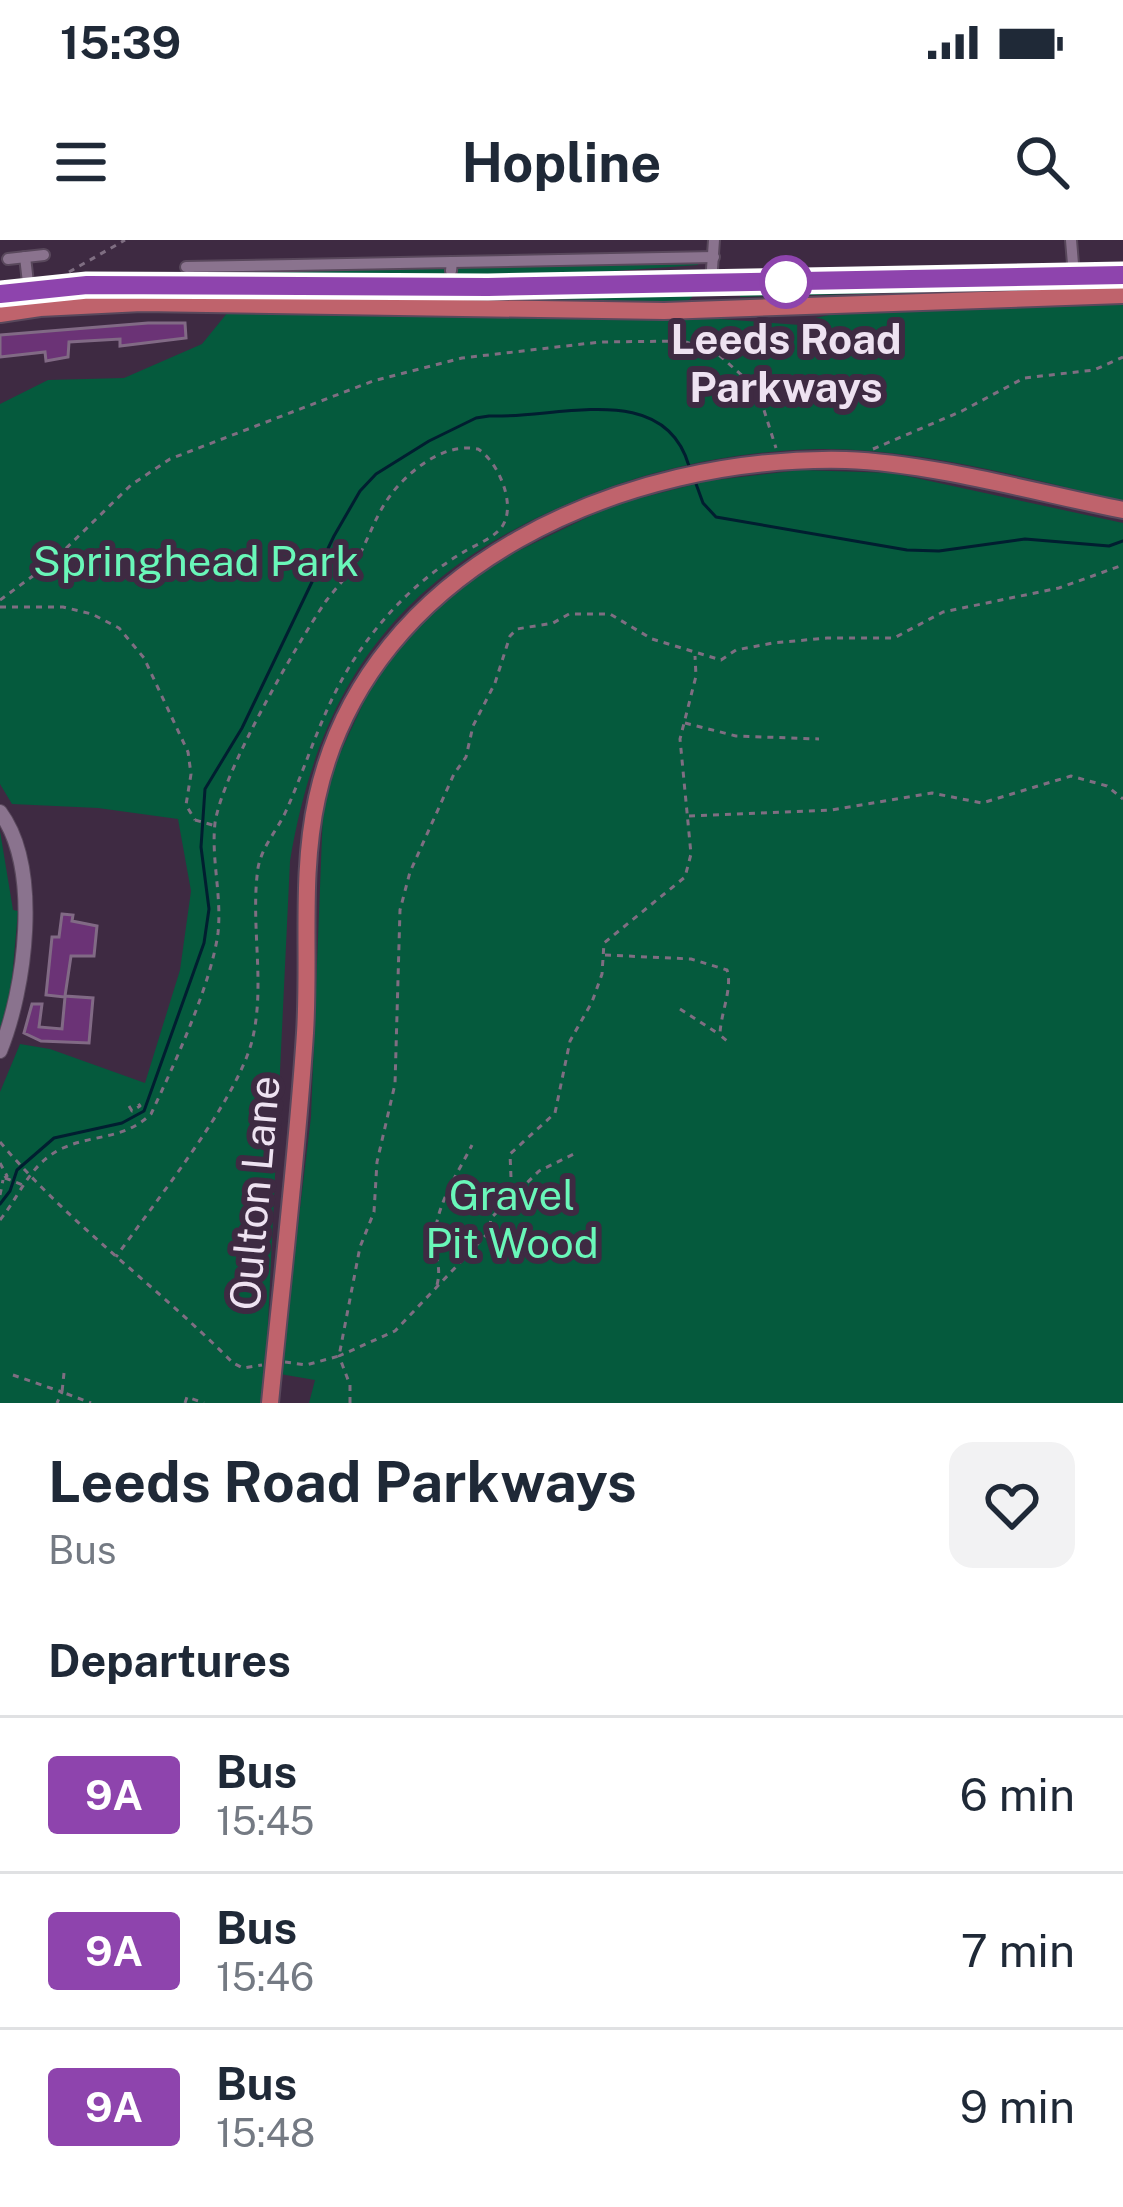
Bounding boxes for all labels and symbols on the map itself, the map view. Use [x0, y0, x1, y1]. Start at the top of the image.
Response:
marker: Leeds Road Parkways [761, 257, 811, 307]
place label: Leeds Road Parkways [670, 314, 902, 411]
park label: Springhead Park [33, 536, 359, 585]
street label: Oulton Lane [219, 1074, 289, 1312]
park label: Gravel Pit Wood [425, 1170, 599, 1267]

